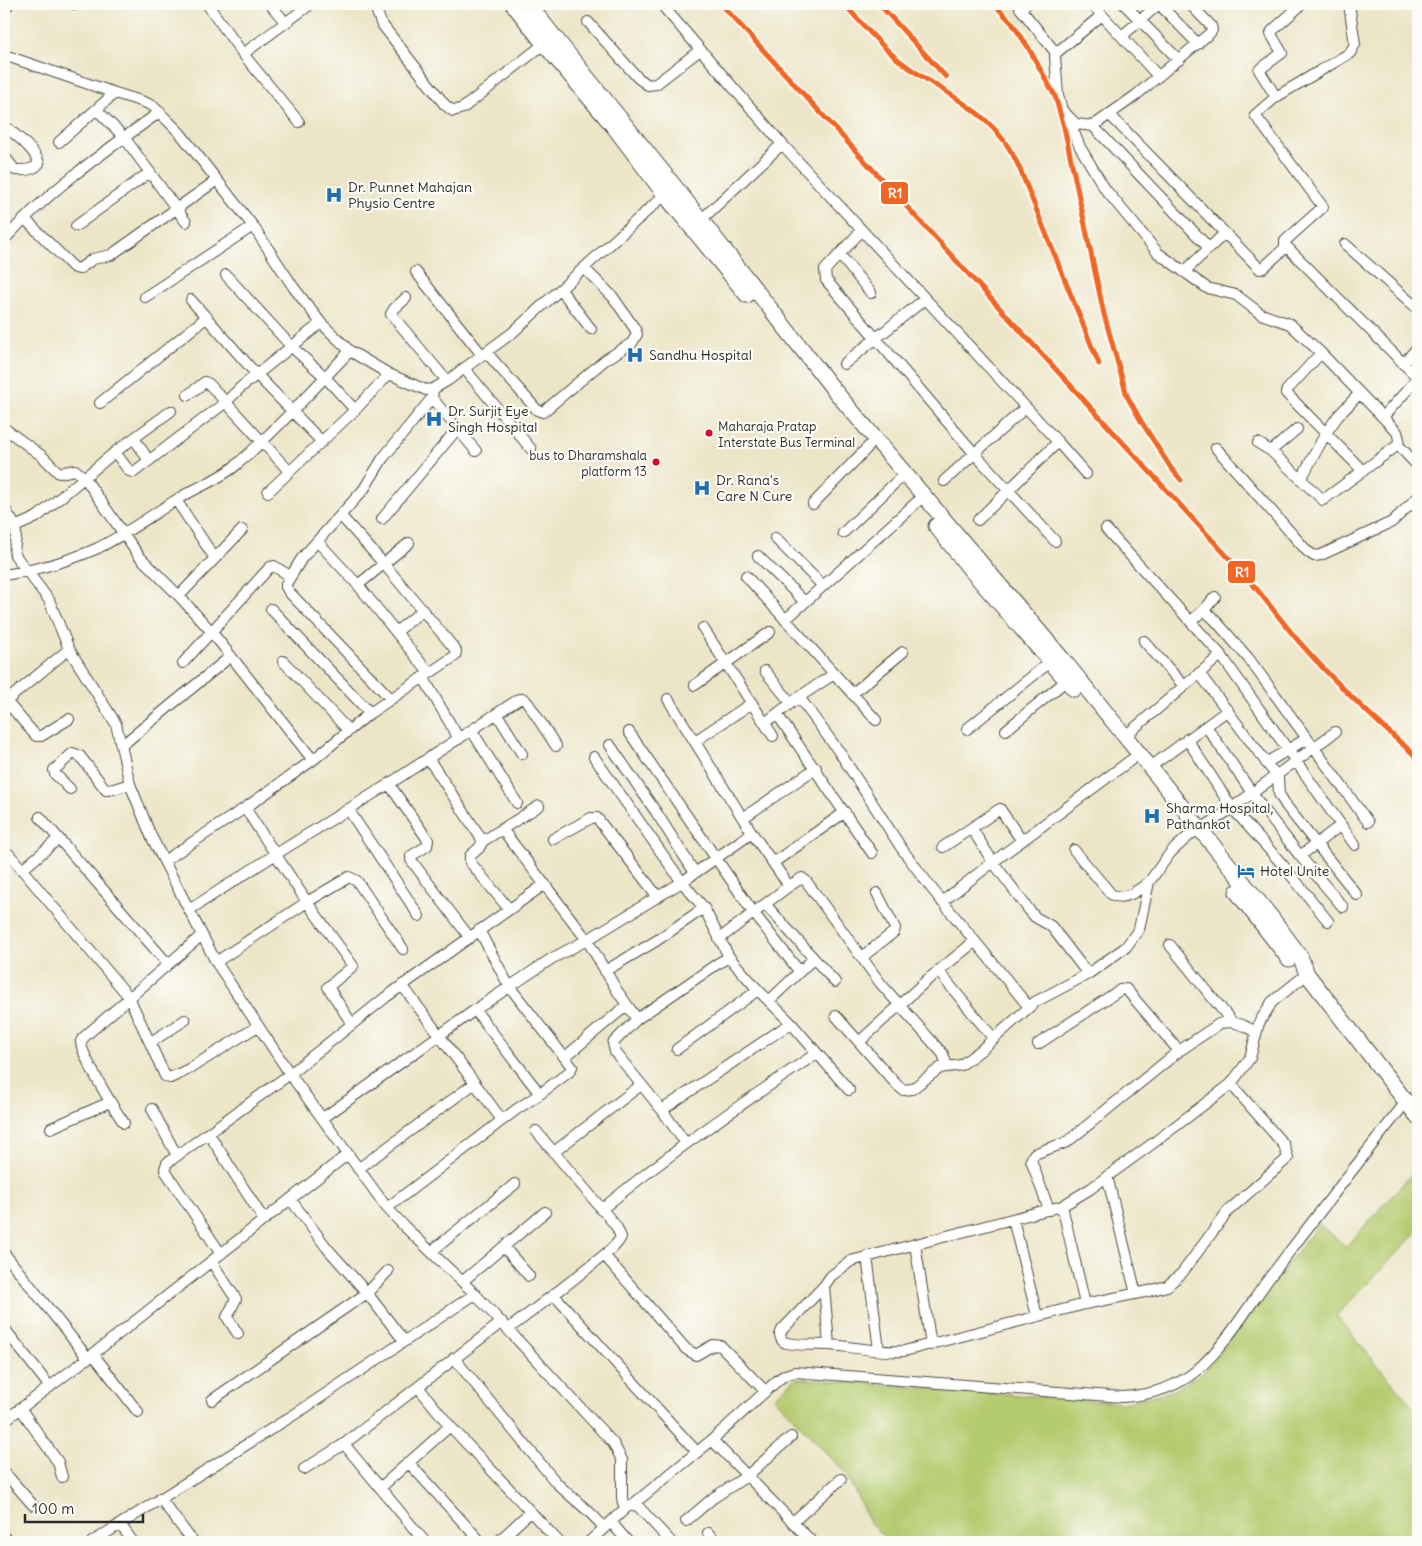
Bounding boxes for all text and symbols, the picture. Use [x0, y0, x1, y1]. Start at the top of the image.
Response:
place label: Dr. Punnet Mahajan Physio Centre [348, 178, 472, 212]
line badge: R1 [880, 181, 909, 205]
text: R1 [888, 184, 902, 202]
hospital icon: Dr. Punnet Mahajan Physio Centre [324, 185, 344, 205]
hospital icon: Sandhu Hospital [625, 345, 645, 365]
place label: Sandhu Hospital [649, 346, 752, 364]
place label: Dr. Surjit Eye Singh Hospital [448, 402, 538, 436]
hospital icon: Dr. Surjit Eye Singh Hospital [424, 409, 444, 429]
place label: Maharaja Pratap Interstate Bus Terminal [718, 418, 855, 451]
marker: Maharaja Pratap Interstate Bus Terminal [704, 428, 714, 438]
place label: bus to Dharamshala platform 13 [529, 447, 647, 480]
marker: bus to Dharamshala platform 13 [651, 457, 661, 467]
place label: Dr. Rana's Care N Cure [716, 471, 792, 505]
hospital icon: Dr. Rana's Care N Cure [692, 478, 712, 498]
line badge: R1 [1227, 560, 1256, 584]
text: R1 [1235, 563, 1249, 581]
place label: Sharma Hospital, Pathankot [1166, 799, 1273, 833]
hospital icon: Sharma Hospital, Pathankot [1142, 806, 1162, 826]
hotel icon: Hotel Unite [1236, 861, 1256, 881]
place label: Hotel Unite [1260, 862, 1329, 880]
scale bar [25, 1491, 142, 1523]
text: 100 m [32, 1499, 74, 1518]

